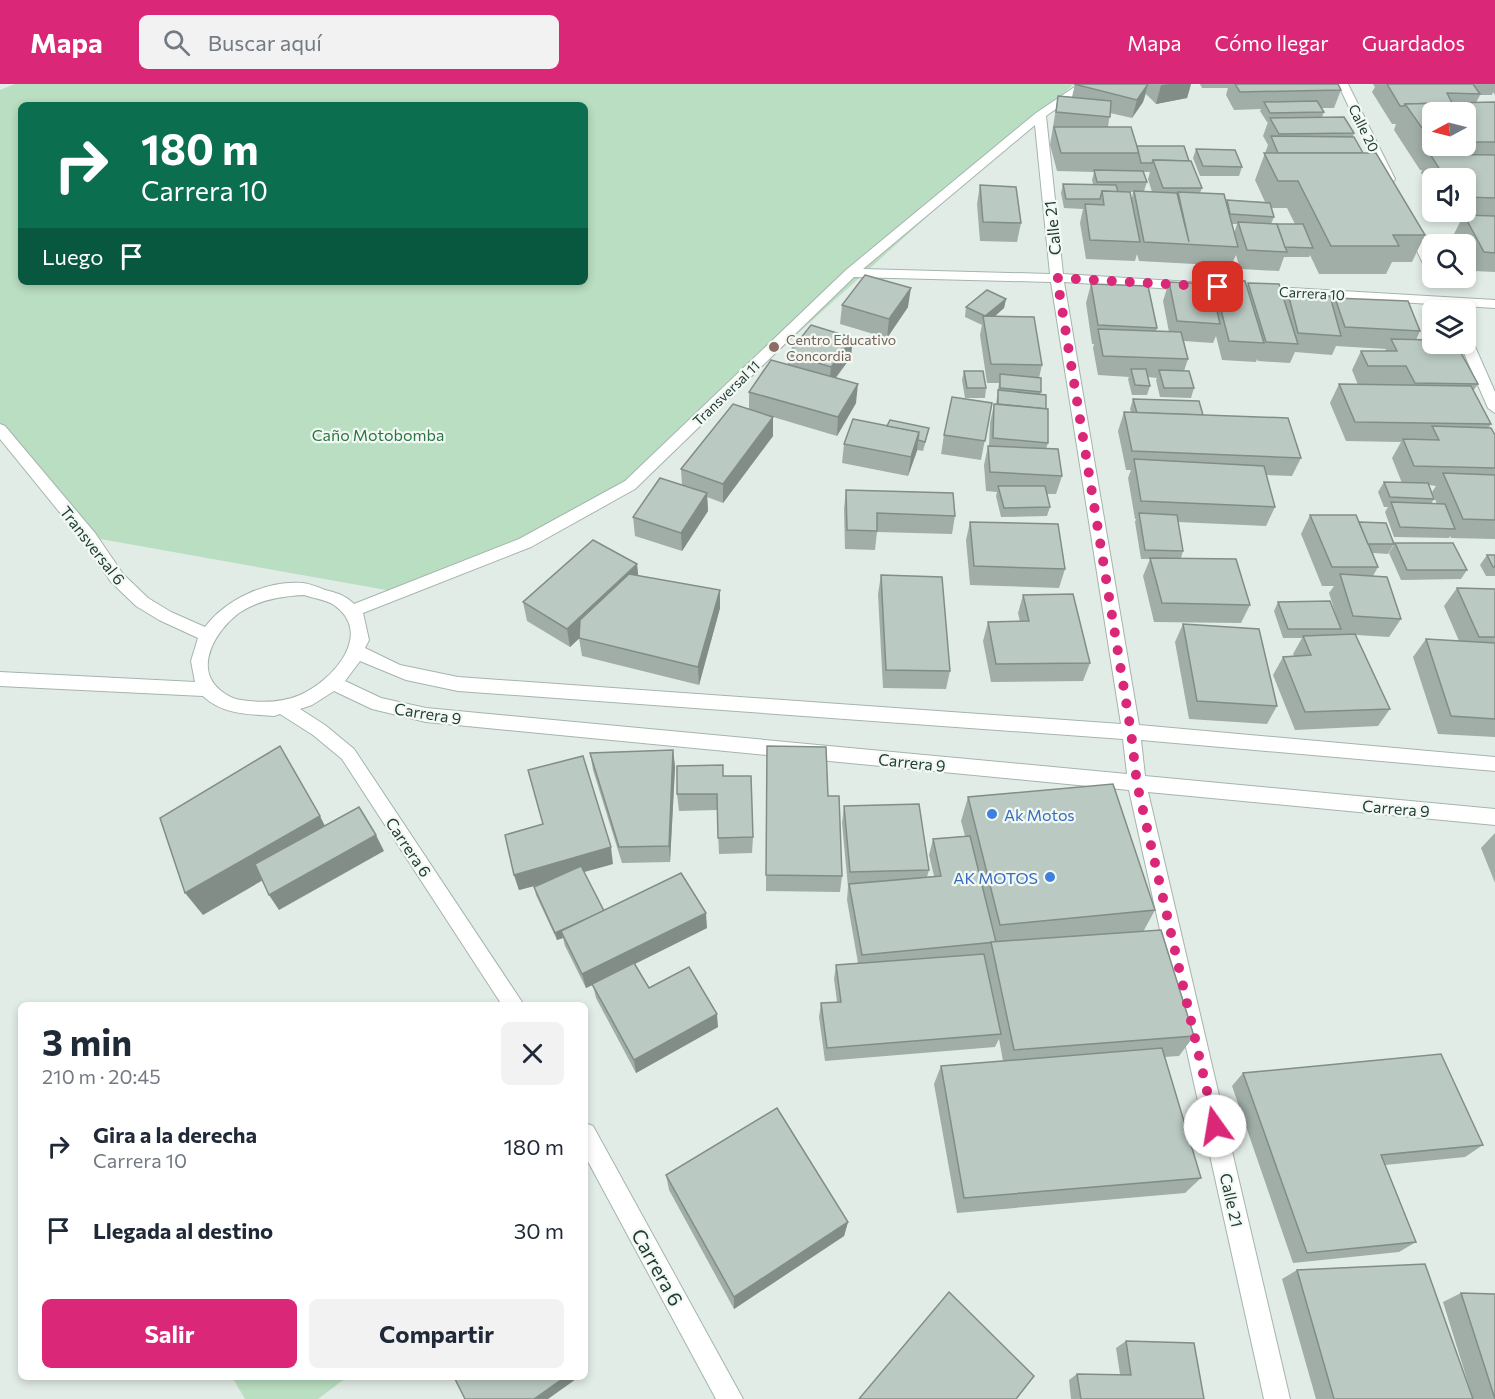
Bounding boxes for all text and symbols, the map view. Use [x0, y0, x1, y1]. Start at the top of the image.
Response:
search box [139, 15, 559, 69]
text: Mapa [30, 25, 103, 59]
icon: search [160, 26, 193, 59]
text: Buscar aquí [208, 29, 322, 56]
text: Mapa [1127, 30, 1182, 55]
text: Cómo llegar [1215, 30, 1329, 55]
text: Guardados [1362, 30, 1465, 55]
street label: Calle 20 [1345, 101, 1383, 155]
north arrow [1422, 102, 1476, 156]
map controls [1422, 102, 1476, 354]
text: 180 m [141, 122, 259, 174]
icon: right [42, 126, 120, 204]
button: sound [1422, 168, 1476, 222]
text: Carrera 10 [141, 174, 268, 207]
street label: Calle 21 [1040, 200, 1064, 256]
button: search [1422, 234, 1476, 288]
icon: arrive [115, 240, 148, 273]
text: Luego [42, 243, 103, 270]
pin [1192, 261, 1243, 312]
icon: arrive [1201, 270, 1234, 303]
street label: Carrera 10 [1279, 283, 1345, 303]
button: layers [1422, 300, 1476, 354]
place label: Centro Educativo Concordia [786, 331, 896, 364]
marker: Centro Educativo Concordia [767, 340, 781, 354]
street label: Transversal 11 [689, 357, 763, 429]
park label: Caño Motobomba [312, 425, 444, 444]
street label: Transversal 6 [56, 502, 130, 588]
street label: Carrera 9 [393, 698, 463, 728]
street label: Carrera 9 [877, 749, 947, 775]
street label: Carrera 9 [1361, 796, 1431, 820]
place label: Ak Motos [1004, 805, 1075, 824]
marker: Ak Motos [985, 807, 999, 821]
street label: Carrera 6 [382, 814, 436, 880]
place label: AK MOTOS [953, 868, 1038, 887]
marker: AK MOTOS [1043, 870, 1057, 884]
text: 3 min [42, 1019, 132, 1063]
button: close [501, 1022, 564, 1085]
text: 210 m · 20:45 [42, 1064, 161, 1088]
position arrow [1183, 1094, 1247, 1158]
text: Gira a la derecha [93, 1121, 257, 1148]
icon: right [42, 1130, 75, 1163]
text: 180 m [503, 1133, 564, 1160]
text: Carrera 10 [93, 1148, 187, 1172]
street label: Calle 21 [1217, 1171, 1247, 1229]
icon: arrive [42, 1214, 75, 1247]
text: Llegada al destino [93, 1217, 273, 1244]
text: 30 m [514, 1217, 564, 1244]
street label: Carrera 6 [627, 1224, 689, 1310]
button: Salir [42, 1299, 297, 1368]
button: Compartir [309, 1299, 564, 1368]

